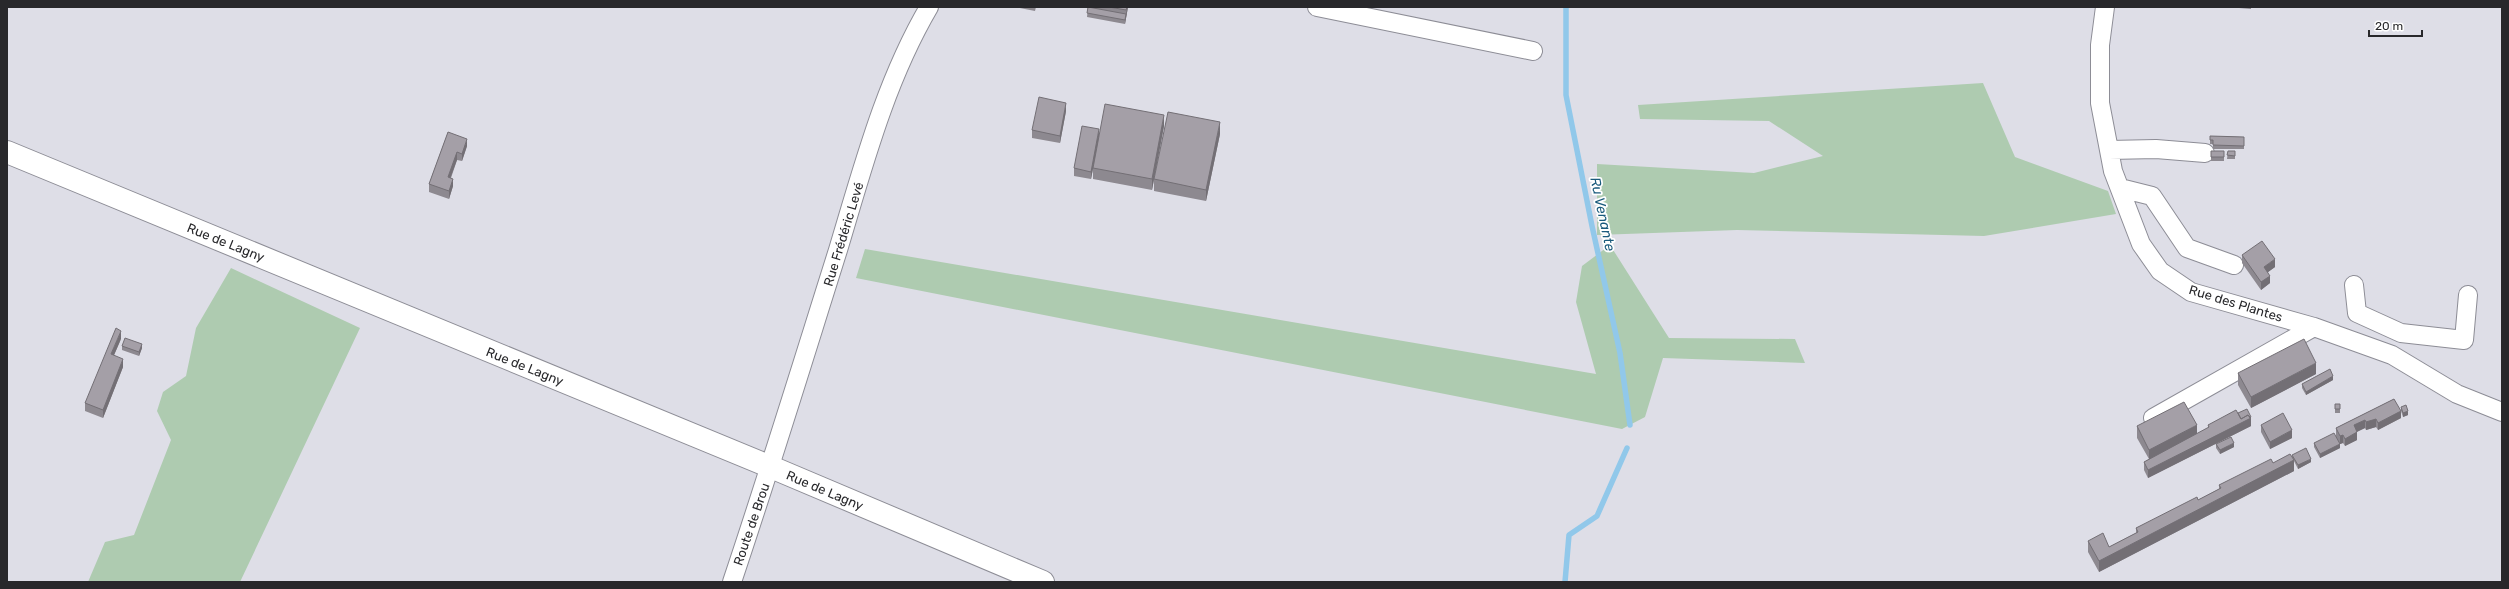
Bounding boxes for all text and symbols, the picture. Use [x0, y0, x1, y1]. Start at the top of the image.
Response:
scale bar [2369, 12, 2422, 38]
text: 20 m [2375, 19, 2403, 33]
water label: Ru Venante [1586, 176, 1619, 253]
street label: Rue Frédéric Levé [820, 180, 866, 288]
street label: Rue de Lagny [185, 220, 267, 266]
street label: Rue des Plantes [2187, 282, 2285, 325]
street label: Rue de Lagny [484, 344, 566, 390]
street label: Rue de Lagny [784, 468, 866, 514]
street label: Route de Brou [730, 481, 773, 567]

